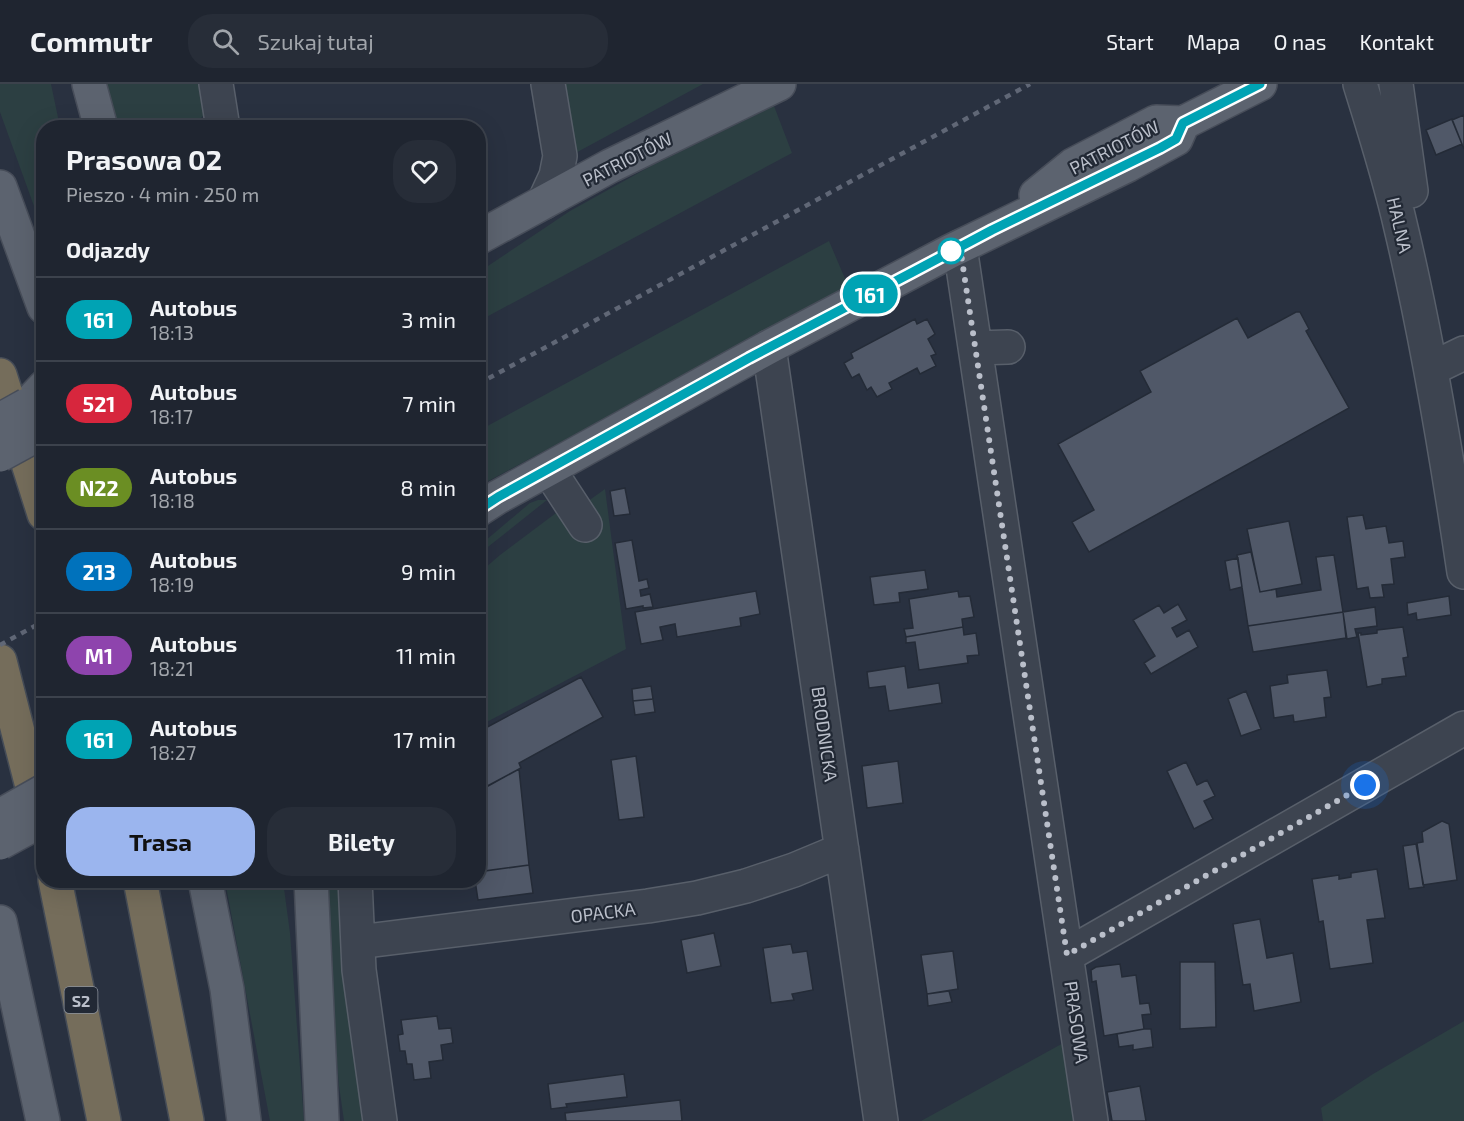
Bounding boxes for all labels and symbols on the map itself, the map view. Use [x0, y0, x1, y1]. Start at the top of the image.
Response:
street label: PATRIOTÓW [1066, 115, 1162, 179]
street label: PATRIOTÓW [579, 127, 675, 191]
street label: HALNA [1383, 195, 1417, 256]
unlabelled marker [938, 238, 964, 264]
line badge: 161 [836, 274, 904, 314]
street label: BRODNICKA [807, 685, 843, 784]
your location [1350, 770, 1380, 800]
street label: OPACKA [569, 897, 638, 927]
street label: PRASOWA [1060, 979, 1094, 1065]
road number: S2 [64, 987, 98, 1013]

